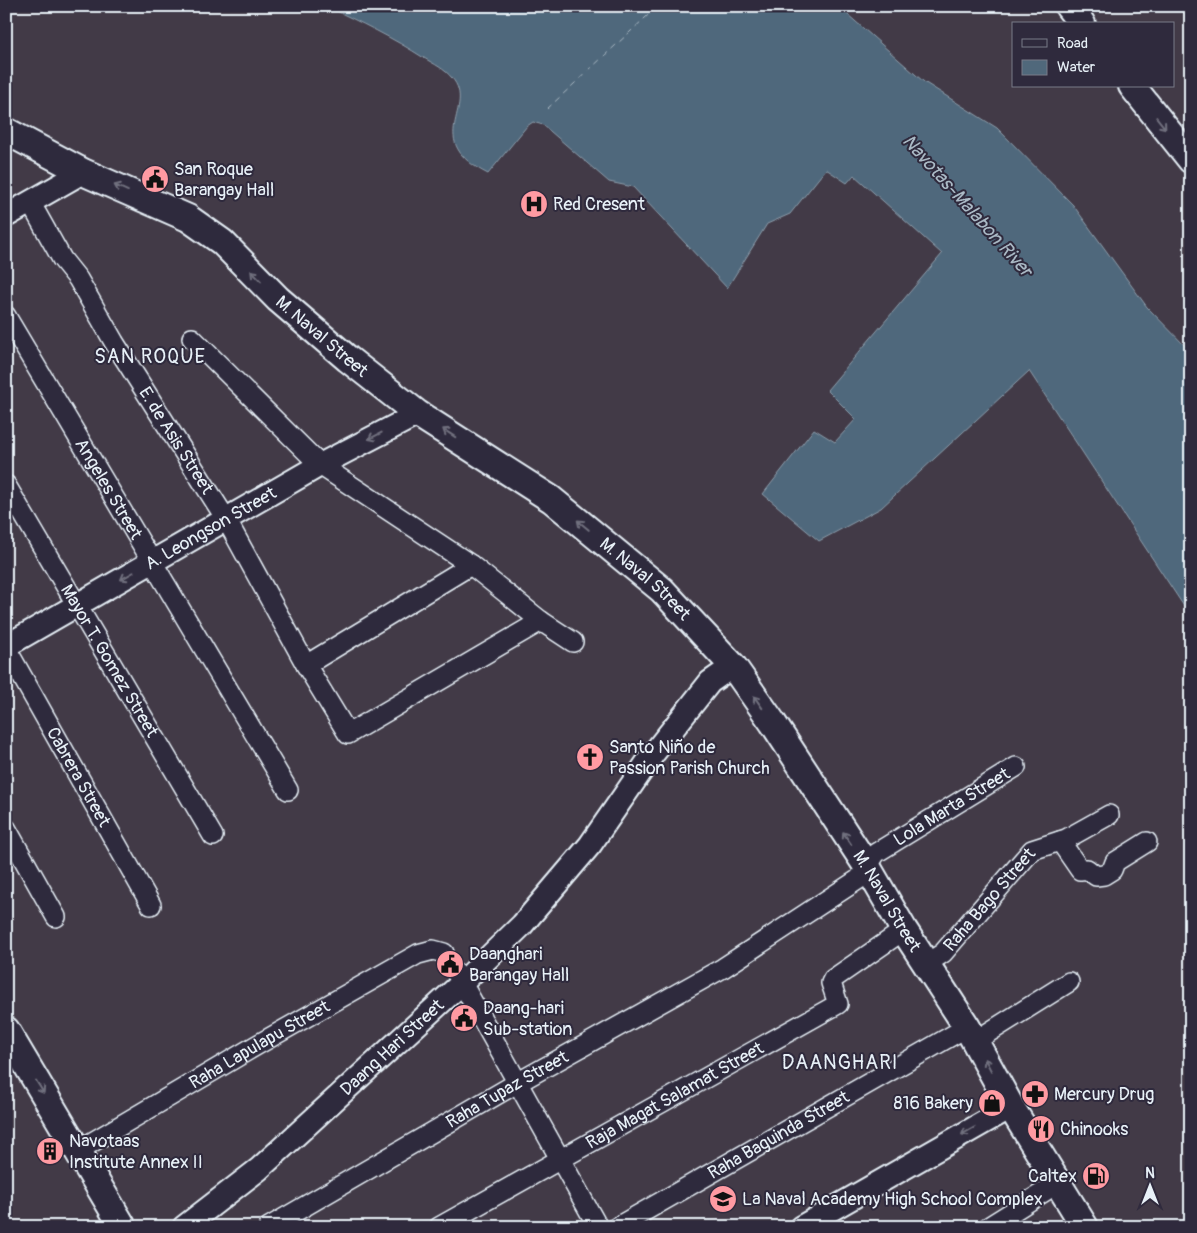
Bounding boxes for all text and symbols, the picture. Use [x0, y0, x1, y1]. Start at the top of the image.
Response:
legend [1012, 22, 1174, 88]
text: Road [1057, 34, 1088, 53]
text: Water [1057, 58, 1096, 77]
one-way arrow [1156, 116, 1167, 129]
water label: Navotas-Malabon River [897, 130, 1039, 283]
place label: San Roque Barangay Hall [174, 158, 274, 202]
public building icon: San Roque Barangay Hall [140, 164, 170, 194]
one-way arrow [114, 183, 129, 193]
hospital icon: Red Cresent [519, 189, 549, 219]
place label: Red Cresent [553, 193, 646, 216]
one-way arrow [249, 270, 262, 282]
street label: M. Naval Street [271, 291, 373, 383]
district label: SAN ROQUE [94, 344, 206, 369]
street label: E. de Asis Street [133, 383, 219, 499]
one-way arrow [442, 428, 456, 439]
one-way arrow [368, 432, 383, 441]
street label: Angeles Street [69, 434, 148, 544]
street label: A. Leongson Street [141, 481, 281, 575]
one-way arrow [577, 519, 590, 530]
street label: M. Naval Street [595, 533, 696, 626]
one-way arrow [120, 572, 135, 582]
street label: Mayor T. Gomez Street [55, 580, 164, 742]
one-way arrow [753, 695, 763, 709]
street label: Cabrera Street [41, 723, 116, 832]
place label: Santo Niño de Passion Parish Church [609, 736, 770, 780]
church icon: Santo Niño de Passion Parish Church [575, 742, 605, 772]
street label: Lola Marta Street [889, 762, 1015, 851]
one-way arrow [842, 831, 852, 845]
street label: Raha Bago Street [939, 843, 1041, 956]
street label: M. Naval Street [847, 846, 926, 957]
place label: Daanghari Barangay Hall [469, 943, 569, 987]
public building icon: Daanghari Barangay Hall [435, 949, 465, 979]
street label: Daang Hari Street [335, 994, 449, 1101]
street label: Raha Lapulapu Street [185, 995, 335, 1094]
place label: Daang-hari Sub-station [483, 997, 572, 1041]
public building icon: Daang-hari Sub-station [449, 1003, 479, 1033]
street label: Raja Magat Salamat Street [582, 1037, 769, 1155]
street label: Raha Tupaz Street [442, 1045, 573, 1134]
district label: DAANGHARI [782, 1050, 898, 1075]
one-way arrow [983, 1057, 993, 1072]
one-way arrow [35, 1079, 45, 1093]
pharmacy icon: Mercury Drug [1020, 1079, 1050, 1109]
place label: Mercury Drug [1054, 1083, 1154, 1106]
street label: Raha Baguinda Street [704, 1085, 854, 1185]
shop icon: 816 Bakery [977, 1088, 1007, 1118]
place label: 816 Bakery [893, 1092, 973, 1115]
restaurant icon: Chinooks [1026, 1114, 1056, 1144]
place label: Chinooks [1060, 1118, 1128, 1141]
one-way arrow [962, 1127, 976, 1137]
place label: Navotaas Institute Annex II [69, 1130, 203, 1174]
building icon: Navotaas Institute Annex II [35, 1136, 65, 1166]
north arrow [1124, 1160, 1174, 1210]
fuel station icon: Caltex [1081, 1161, 1111, 1191]
place label: Caltex [1028, 1165, 1077, 1188]
text: N [1145, 1165, 1155, 1182]
school or university icon: La Naval Academy High School Complex [708, 1184, 738, 1214]
place label: La Naval Academy High School Complex [742, 1188, 1043, 1211]

